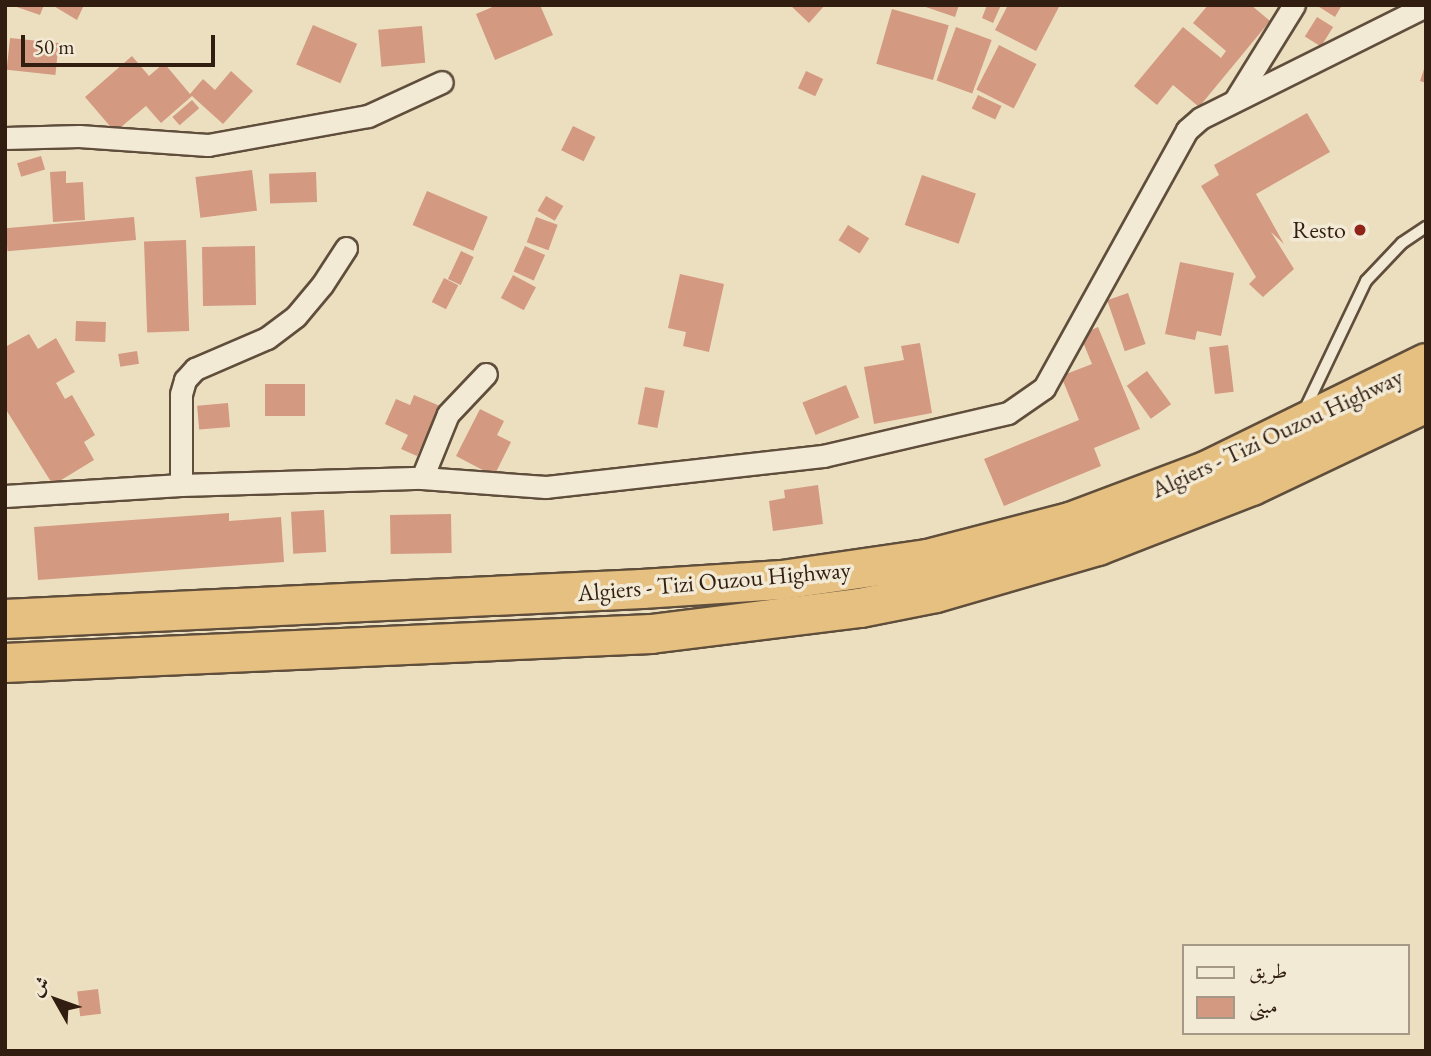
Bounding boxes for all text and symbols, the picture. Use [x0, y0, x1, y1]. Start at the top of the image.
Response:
scale bar [24, 21, 219, 65]
text: 50 m [34, 33, 75, 60]
place label: Resto [1292, 216, 1346, 244]
marker: Resto [1352, 222, 1368, 238]
street label: Algiers - Tizi Ouzou Highway [1147, 362, 1407, 504]
street label: Algiers - Tizi Ouzou Highway [576, 555, 852, 607]
legend [1182, 944, 1410, 1035]
text: طريق [1249, 957, 1287, 984]
north arrow [21, 965, 91, 1035]
text: ش [24, 971, 55, 1001]
text: مبنى [1249, 992, 1278, 1019]

